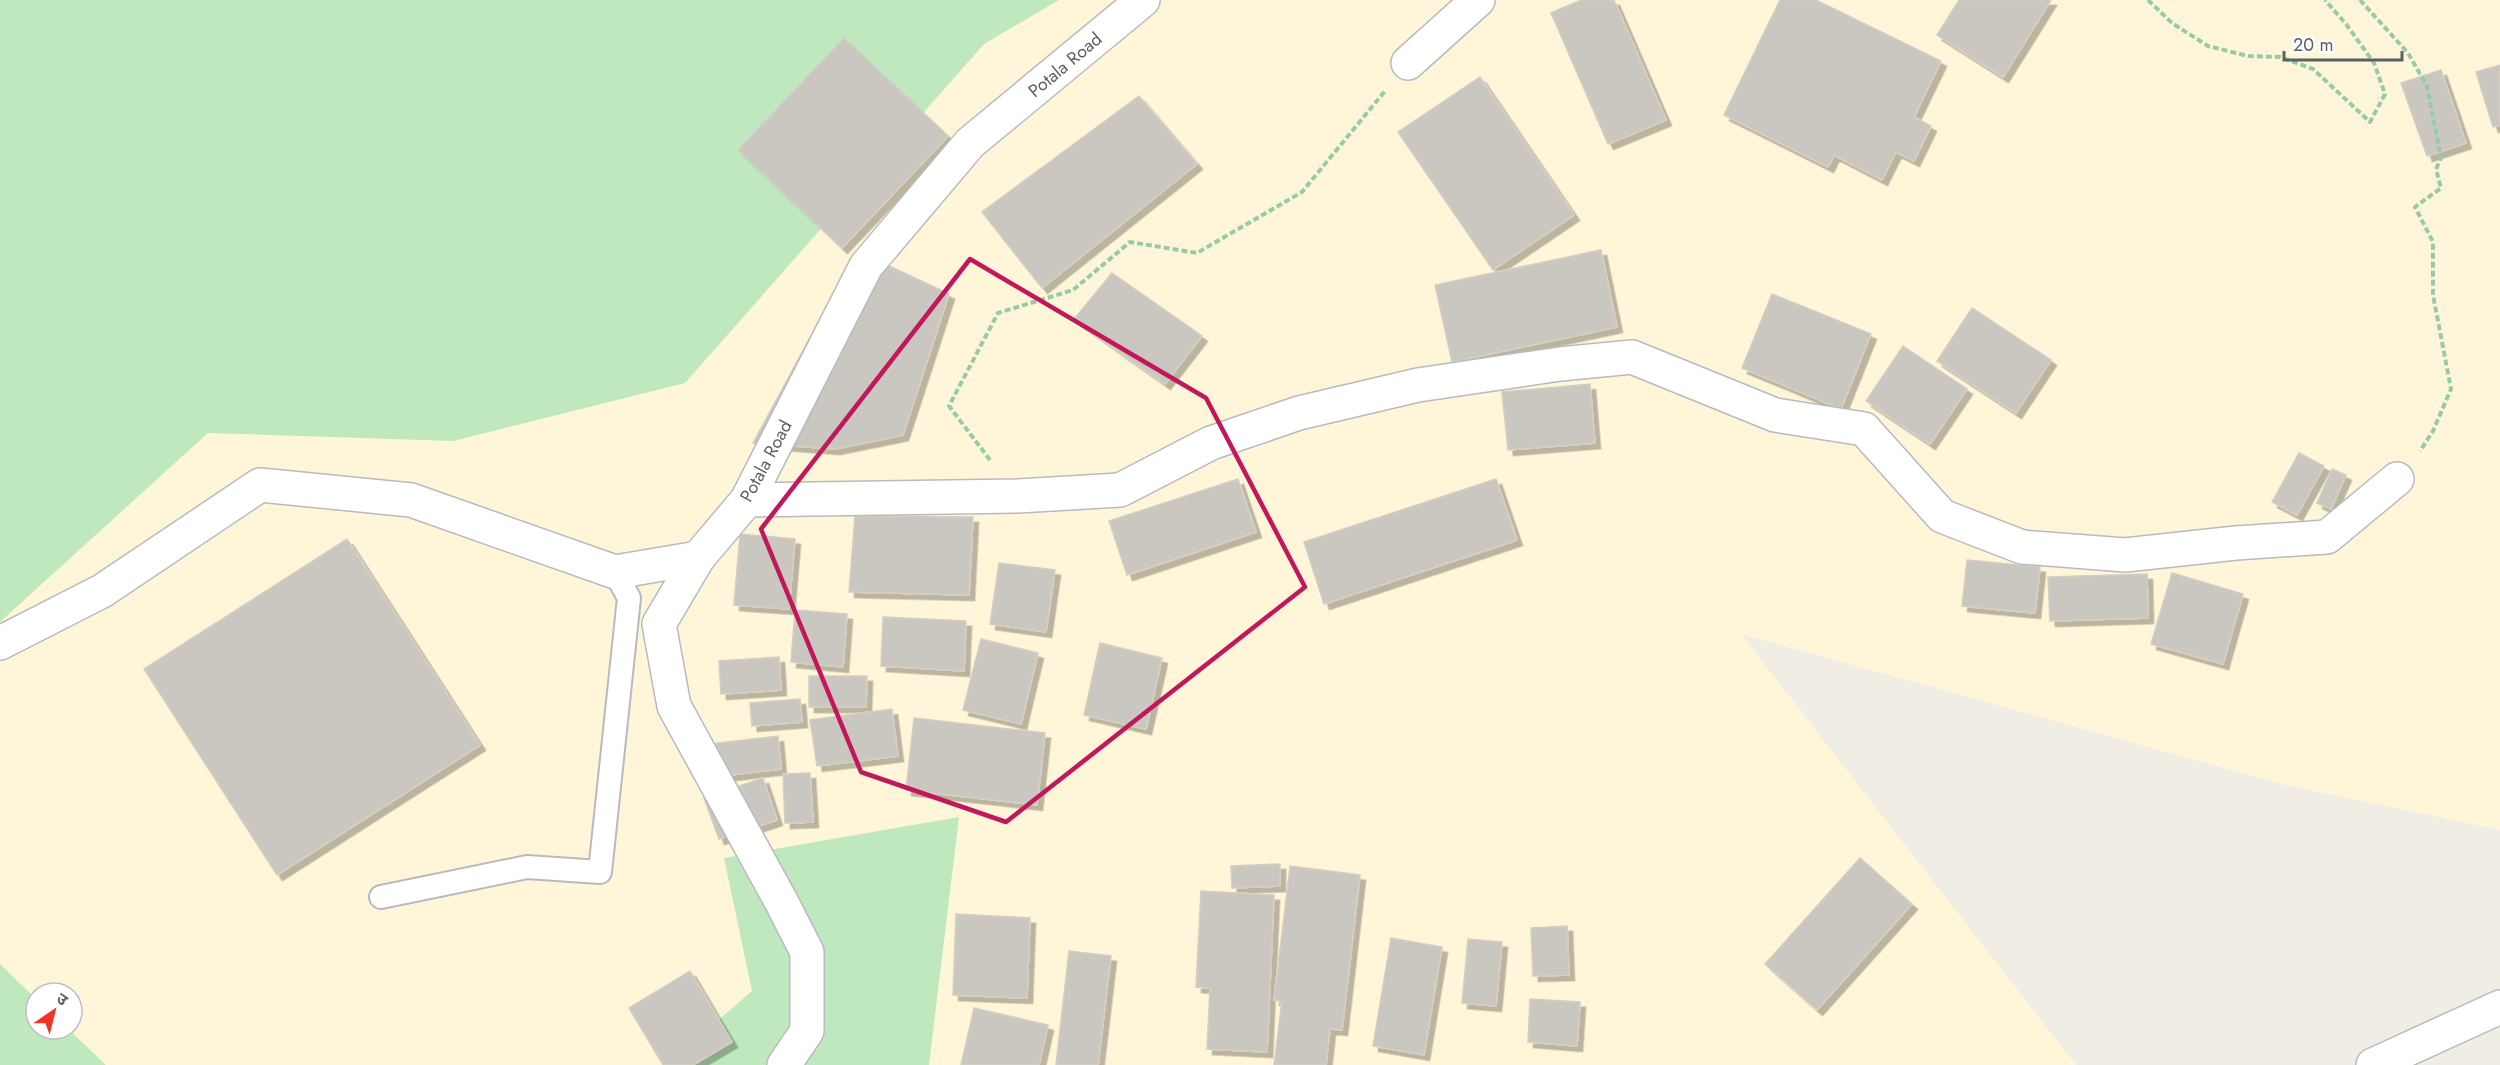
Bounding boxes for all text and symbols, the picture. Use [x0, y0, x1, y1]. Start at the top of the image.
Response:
scale bar [2284, 24, 2402, 62]
street label: Potala Road [1022, 26, 1108, 104]
text: 20 m [2293, 32, 2333, 58]
street label: Potala Road [734, 416, 798, 506]
north arrow [24, 981, 84, 1041]
text: उ [52, 987, 73, 1012]

